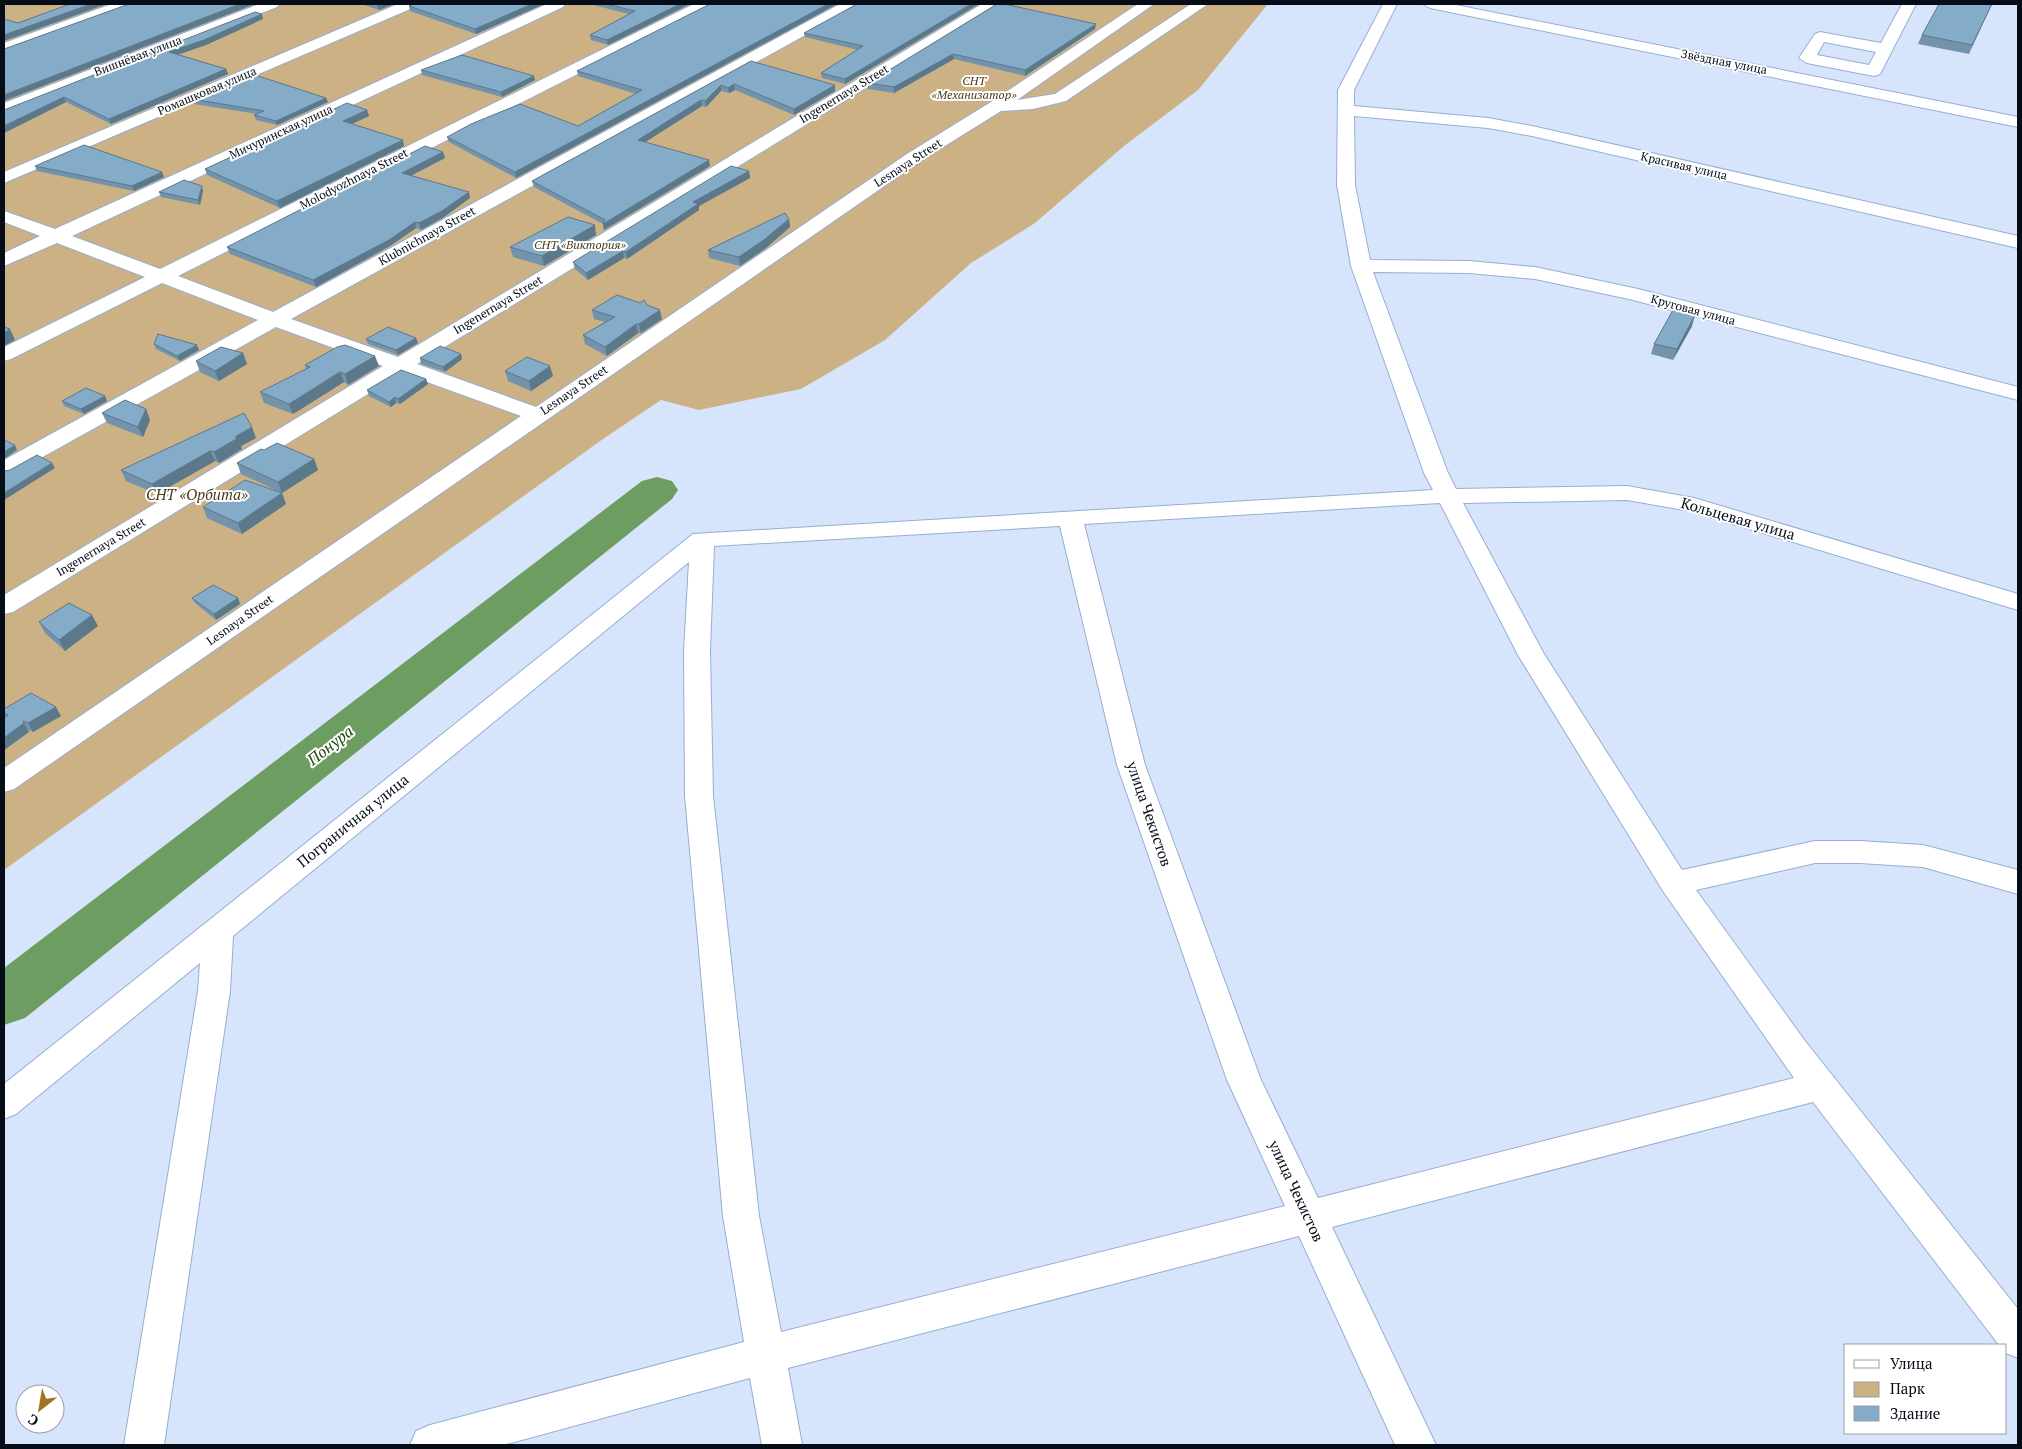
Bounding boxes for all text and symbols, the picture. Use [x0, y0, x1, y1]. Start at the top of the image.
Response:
street label: Вишнёвая улица [92, 32, 184, 79]
street label: Звёздная улица [1680, 46, 1768, 77]
street label: Ingenernaya Street [796, 61, 892, 126]
street label: Ромашковая улица [155, 63, 259, 118]
park label: СНТ «Механизатор» [931, 73, 1017, 102]
street label: Мичуринская улица [227, 101, 335, 162]
street label: Lesnaya Street [871, 135, 945, 190]
street label: Molodyozhnaya Street [297, 145, 411, 212]
street label: Красивая улица [1639, 148, 1729, 183]
street label: Klubnichnaya Street [376, 202, 478, 268]
park label: СНТ «Виктория» [534, 237, 627, 252]
street label: Ingenernaya Street [450, 272, 546, 337]
street label: Круговая улица [1649, 291, 1737, 328]
street label: Lesnaya Street [537, 361, 611, 418]
park label: СНТ «Орбита» [146, 484, 248, 504]
street label: Кольцевая улица [1679, 492, 1798, 544]
street label: Ingenernaya Street [53, 514, 149, 579]
street label: Lesnaya Street [203, 591, 276, 648]
water label: Понура [302, 720, 358, 771]
street label: улица Чекистов [1122, 758, 1177, 869]
street label: Пограничная улица [292, 769, 413, 871]
street label: улица Чекистов [1264, 1136, 1329, 1245]
legend [1844, 1344, 2007, 1434]
text: Улица [1890, 1353, 1933, 1373]
text: Парк [1890, 1378, 1926, 1398]
north arrow [15, 1384, 65, 1434]
text: Здание [1890, 1403, 1940, 1423]
text: С [24, 1410, 42, 1431]

